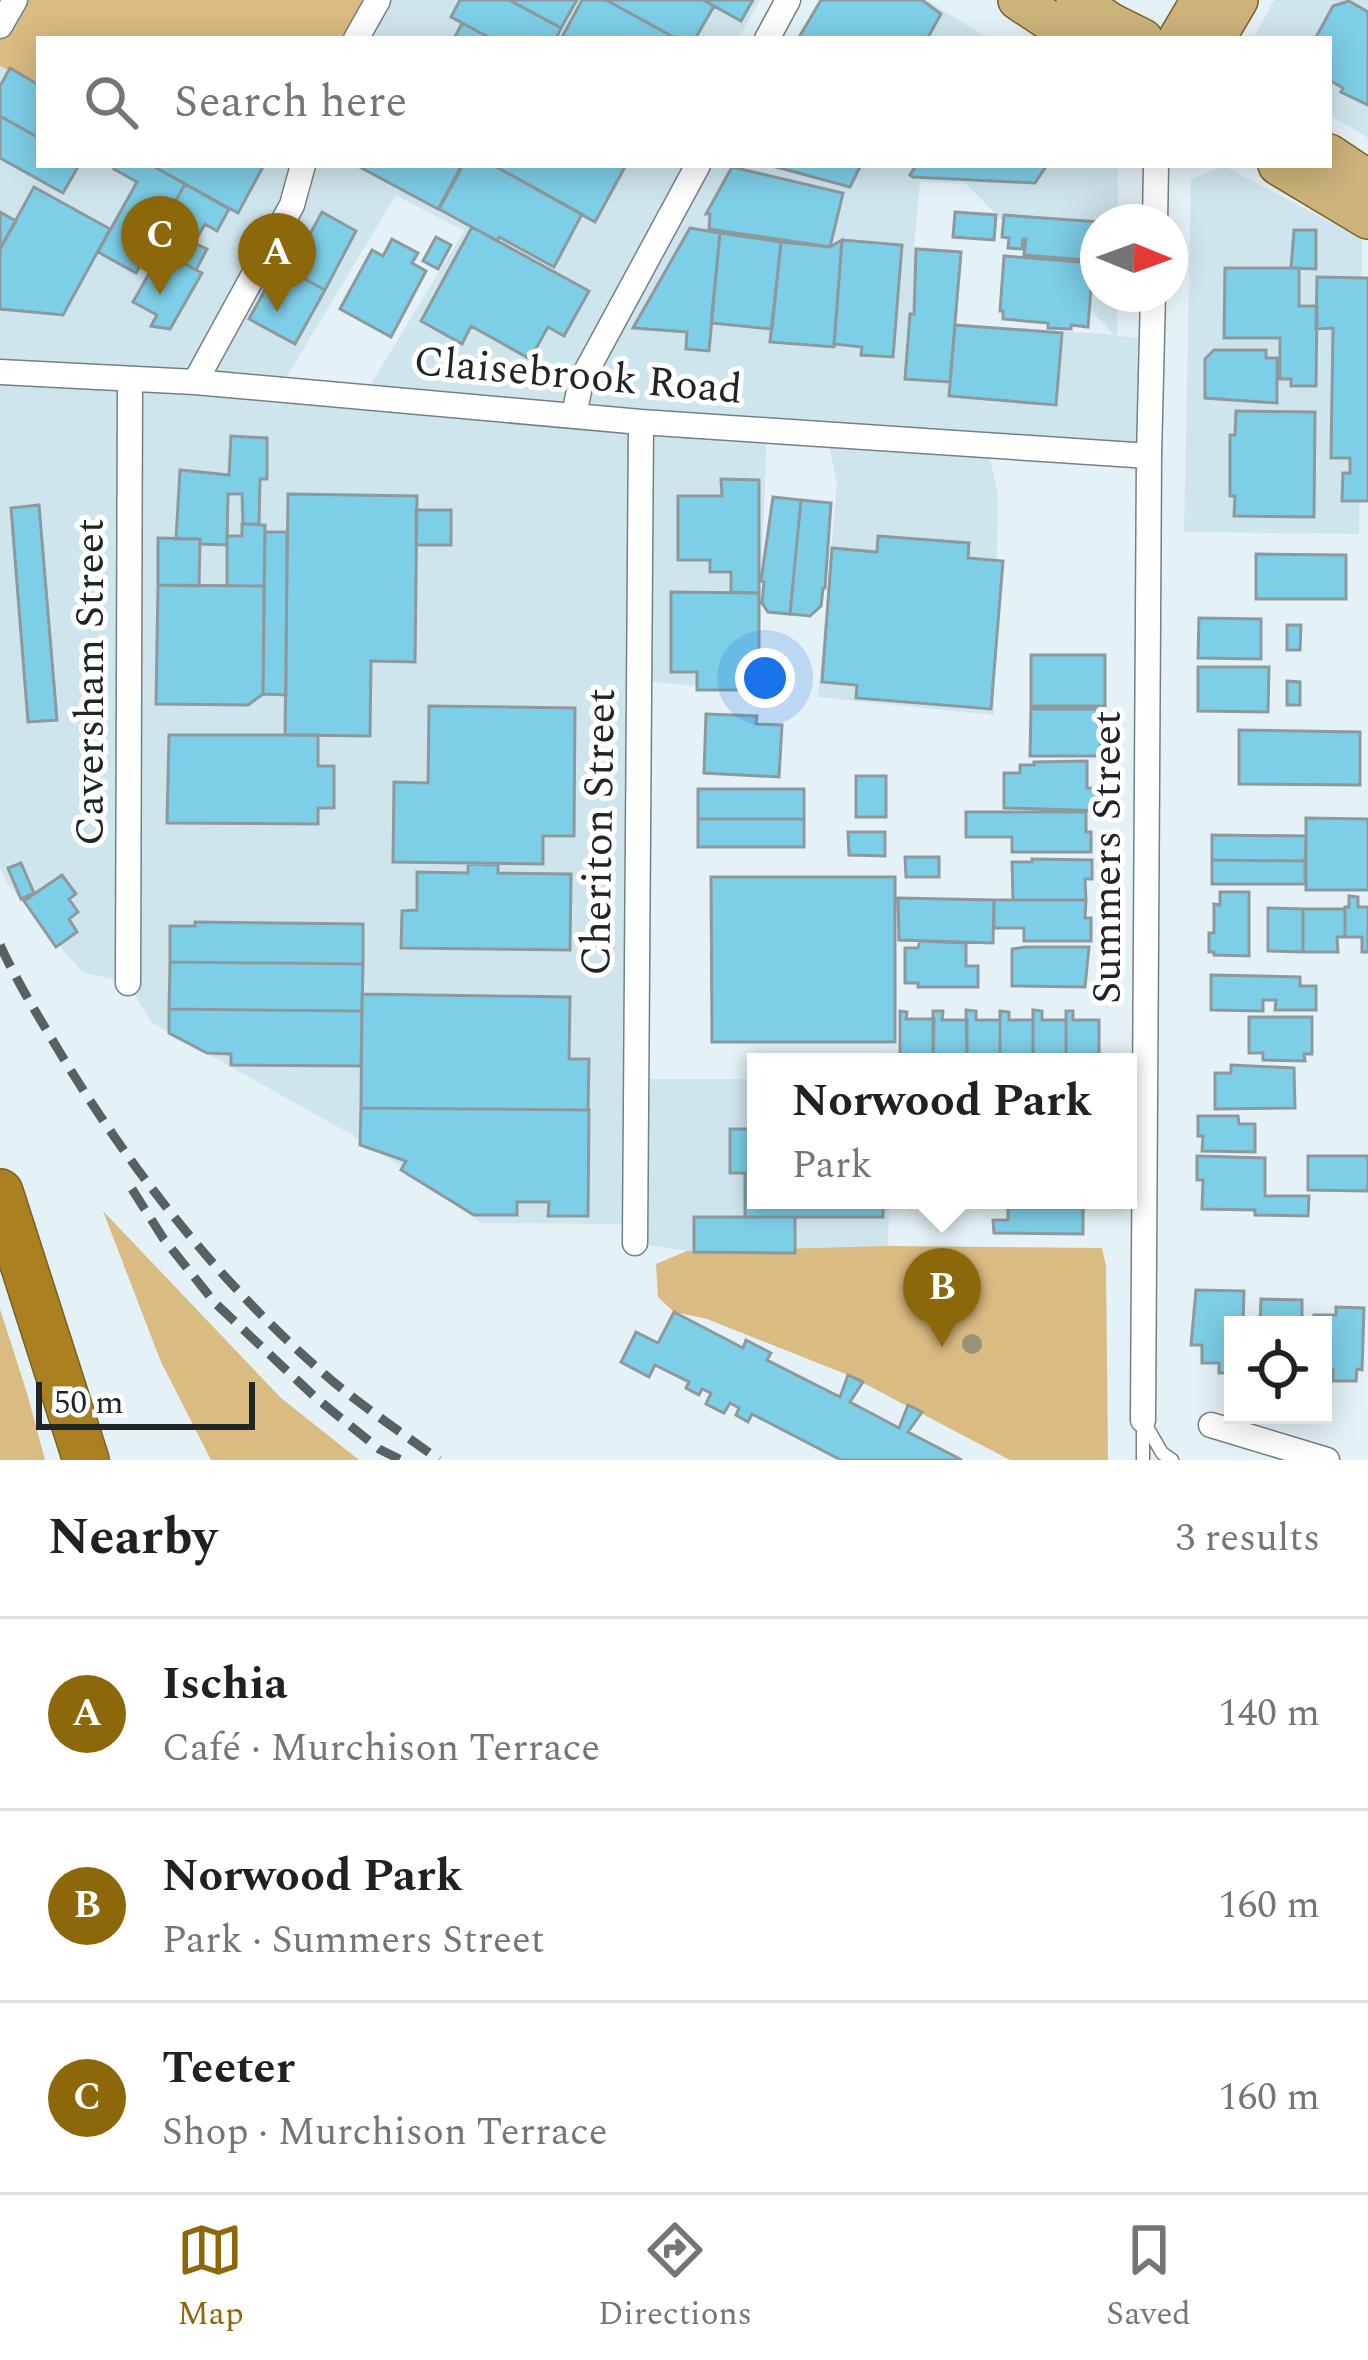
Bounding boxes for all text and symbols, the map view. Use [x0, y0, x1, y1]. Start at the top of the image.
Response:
search box [36, 36, 1332, 168]
text: Search here [174, 68, 407, 137]
icon: search [78, 69, 144, 135]
pin: C [121, 196, 199, 295]
north arrow [1080, 204, 1188, 312]
pin: A [238, 213, 316, 312]
street label: Claisebrook Road [411, 330, 745, 422]
street label: Caversham Street [59, 518, 122, 846]
your location [735, 648, 795, 708]
street label: Cheriton Street [565, 688, 633, 976]
street label: Summers Street [1076, 710, 1139, 1004]
popup [747, 1053, 1137, 1209]
text: Norwood Park [792, 1067, 1092, 1136]
text: Park [792, 1136, 872, 1195]
pin: B [903, 1248, 981, 1347]
map controls [1224, 1316, 1332, 1424]
button: locate [1224, 1316, 1332, 1424]
scale bar [36, 1376, 255, 1429]
text: 50 m [54, 1378, 124, 1428]
text: Nearby [48, 1499, 217, 1577]
text: 3 results [1176, 1509, 1320, 1568]
text: Ischia [162, 1650, 288, 1719]
text: A [72, 1684, 102, 1743]
text: 140 m [1218, 1684, 1320, 1743]
text: Café · Murchison Terrace [162, 1719, 600, 1778]
text: Norwood Park [162, 1842, 463, 1911]
text: B [73, 1876, 101, 1935]
text: 160 m [1218, 1876, 1320, 1935]
text: Park · Summers Street [162, 1911, 545, 1970]
text: Teeter [162, 2034, 295, 2103]
text: C [73, 2068, 101, 2127]
text: 160 m [1218, 2068, 1320, 2127]
text: Shop · Murchison Terrace [162, 2103, 608, 2162]
tab: Map [177, 2217, 244, 2339]
tab: Directions [598, 2217, 752, 2339]
tab: Saved [1106, 2217, 1191, 2339]

